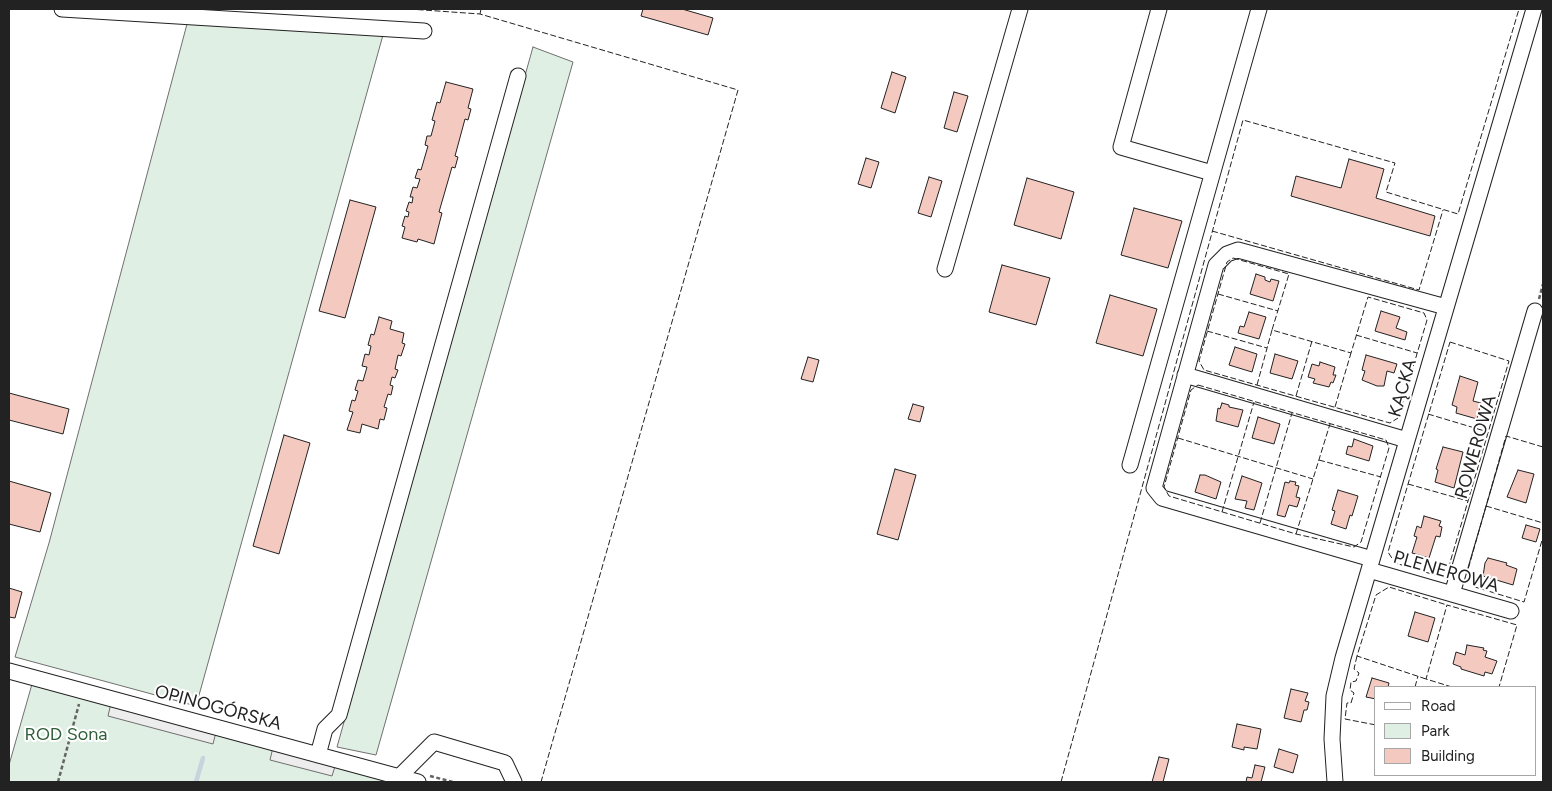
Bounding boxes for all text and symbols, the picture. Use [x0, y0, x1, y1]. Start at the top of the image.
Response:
street label: KĄCKA [1384, 357, 1422, 419]
street label: ROWEROWA [1451, 393, 1501, 501]
street label: PLENEROWA [1391, 547, 1501, 597]
street label: OPINOGÓRSKA [152, 681, 284, 735]
legend [1374, 686, 1537, 776]
text: Road [1421, 697, 1456, 715]
text: Park [1421, 722, 1450, 740]
park label: ROD Sona [25, 724, 107, 746]
text: Building [1421, 747, 1475, 765]

